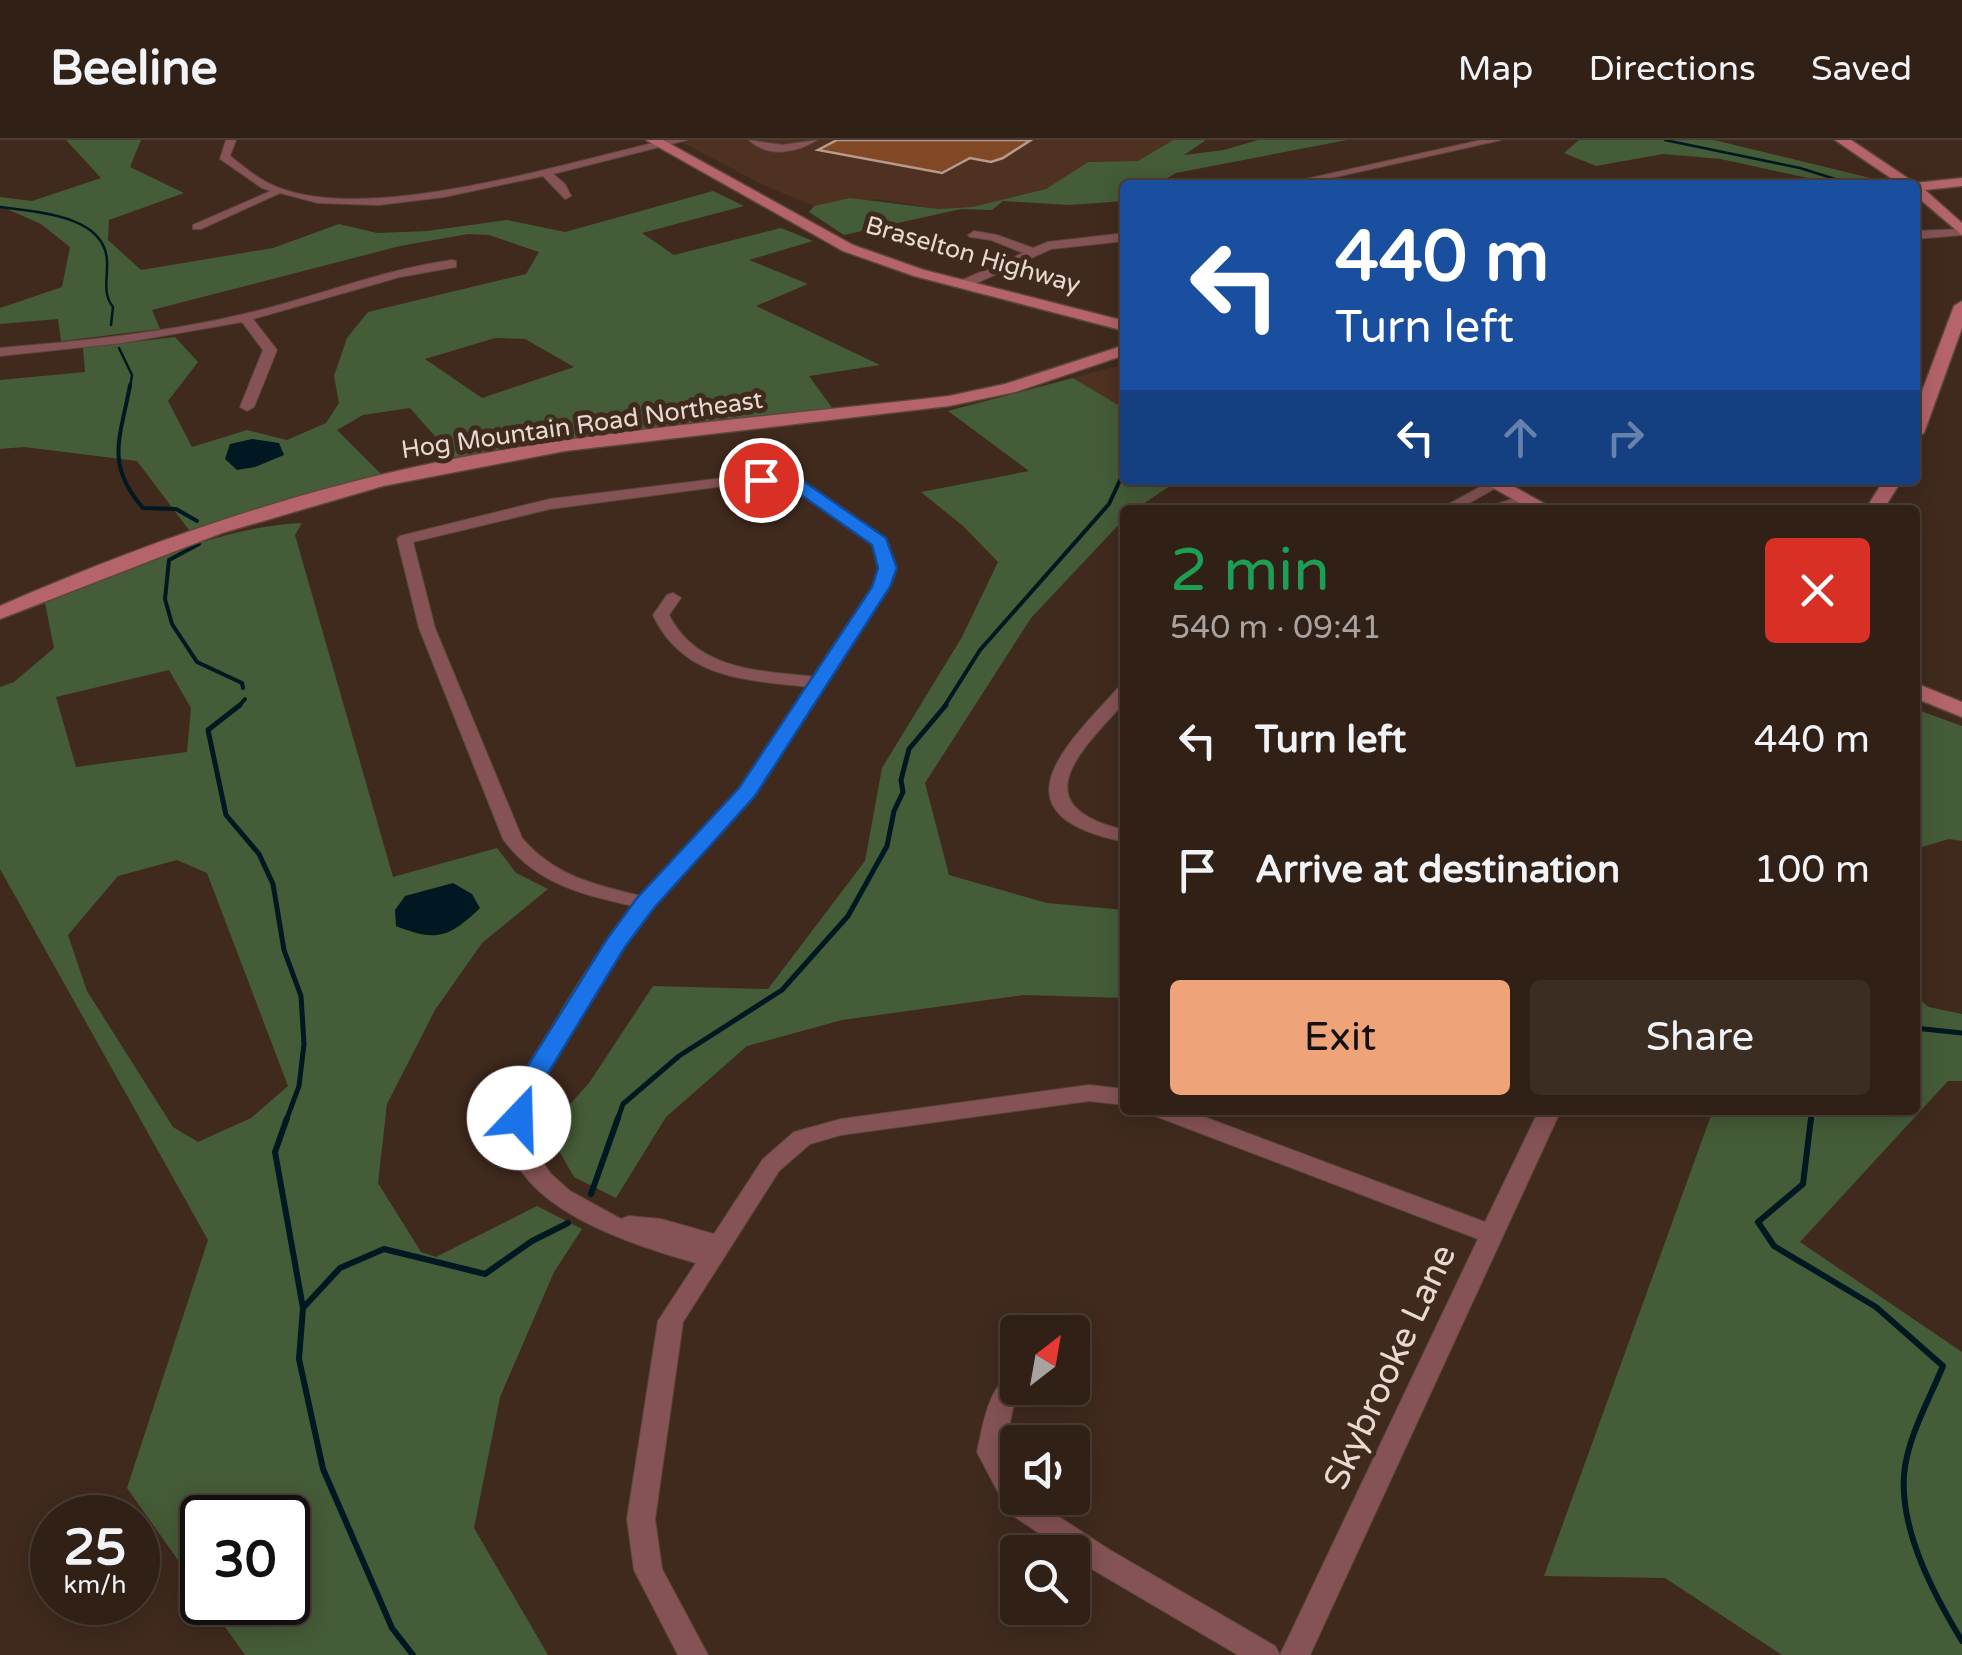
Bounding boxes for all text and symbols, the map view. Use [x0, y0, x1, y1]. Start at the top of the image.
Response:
text: Beeline [50, 40, 218, 98]
text: Map [1458, 48, 1533, 90]
text: Directions [1588, 48, 1756, 90]
text: Saved [1811, 48, 1912, 90]
street label: Braselton Highway [862, 210, 1084, 300]
text: 440 m [1335, 216, 1549, 300]
icon: left [1170, 220, 1300, 350]
text: Turn left [1335, 301, 1514, 355]
street label: Hog Mountain Road Northeast [399, 385, 765, 465]
icon: left [1388, 410, 1443, 465]
icon: ahead [1493, 410, 1548, 465]
icon: right [1598, 410, 1653, 465]
pin [719, 438, 804, 523]
icon: arrive [734, 453, 789, 508]
text: 2 min [1170, 535, 1330, 607]
button: close [1765, 538, 1870, 643]
text: 540 m · 09:41 [1170, 609, 1382, 647]
icon: left [1170, 713, 1225, 768]
text: Turn left [1255, 717, 1406, 763]
text: 440 m [1754, 717, 1870, 763]
icon: arrive [1170, 843, 1225, 898]
text: Arrive at destination [1255, 847, 1620, 893]
text: 100 m [1754, 847, 1870, 893]
button: Exit [1170, 980, 1510, 1095]
button: Share [1530, 980, 1870, 1095]
position arrow [467, 1066, 571, 1170]
street label: Skybrooke Lane [1315, 1238, 1465, 1496]
north arrow [1000, 1315, 1090, 1405]
map controls [1000, 1315, 1090, 1625]
button: sound [1000, 1425, 1090, 1515]
speed limit sign: 30 [180, 1495, 310, 1625]
text: 25 [64, 1518, 126, 1578]
button: search [1000, 1535, 1090, 1625]
text: km/h [64, 1570, 126, 1600]

